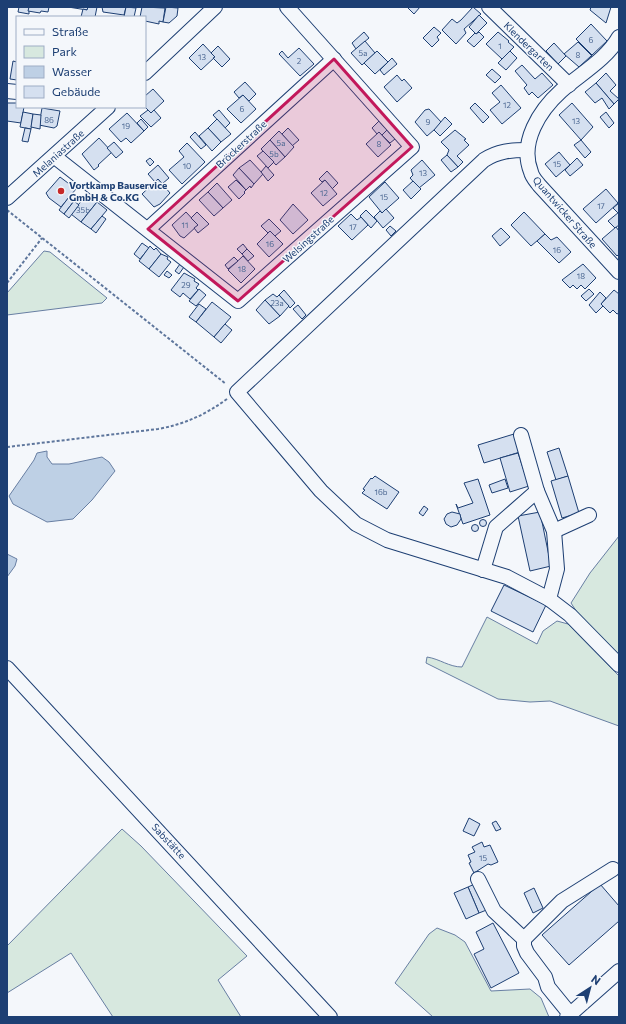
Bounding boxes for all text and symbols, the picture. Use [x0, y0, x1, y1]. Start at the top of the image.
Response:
legend [16, 16, 146, 108]
street label: Klendergarten [501, 19, 557, 73]
text: Straße [52, 24, 88, 38]
house number: 6 [589, 35, 594, 45]
house number: 1 [498, 41, 502, 51]
text: Park [52, 44, 78, 58]
house number: 5a [359, 48, 367, 58]
house number: 8 [576, 50, 581, 60]
house number: 13 [198, 52, 206, 62]
house number: 2 [297, 56, 302, 66]
text: Wasser [52, 64, 92, 78]
text: Gebäude [52, 84, 100, 98]
house number: 12 [503, 100, 511, 110]
house number: 6 [240, 104, 245, 114]
house number: 86 [44, 115, 54, 125]
house number: 13 [572, 116, 580, 126]
house number: 9 [426, 117, 431, 127]
street label: Bröckerstraße [213, 118, 269, 170]
house number: 19 [122, 121, 130, 131]
street label: Melaniastraße [30, 127, 86, 179]
house number: 5a [277, 138, 285, 148]
house number: 8 [377, 139, 382, 149]
house number: 5b [269, 149, 279, 159]
house number: 15 [553, 159, 561, 169]
house number: 10 [183, 161, 191, 171]
house number: 13 [419, 168, 427, 178]
street label: Quantwicker Straße [531, 174, 599, 250]
place label: Vortkamp Bauservice GmbH & Co.KG [69, 179, 167, 203]
marker: Vortkamp Bauservice GmbH & Co.KG [56, 186, 66, 196]
house number: 12 [320, 188, 328, 198]
house number: 15 [380, 192, 388, 202]
house number: 17 [597, 201, 605, 211]
house number: 35b [76, 205, 90, 215]
street label: Welsingstraße [280, 213, 336, 265]
house number: 11 [182, 220, 188, 230]
house number: 17 [349, 222, 357, 232]
house number: 16 [266, 239, 274, 249]
house number: 16 [553, 245, 561, 255]
house number: 18 [238, 264, 246, 274]
house number: 18 [577, 271, 585, 281]
house number: 29 [181, 280, 191, 290]
house number: 23a [270, 298, 284, 308]
house number: 16b [374, 487, 388, 497]
street label: Sabstätte [150, 821, 188, 861]
house number: 15 [479, 853, 487, 863]
north arrow [570, 968, 610, 1008]
text: N [589, 972, 603, 987]

